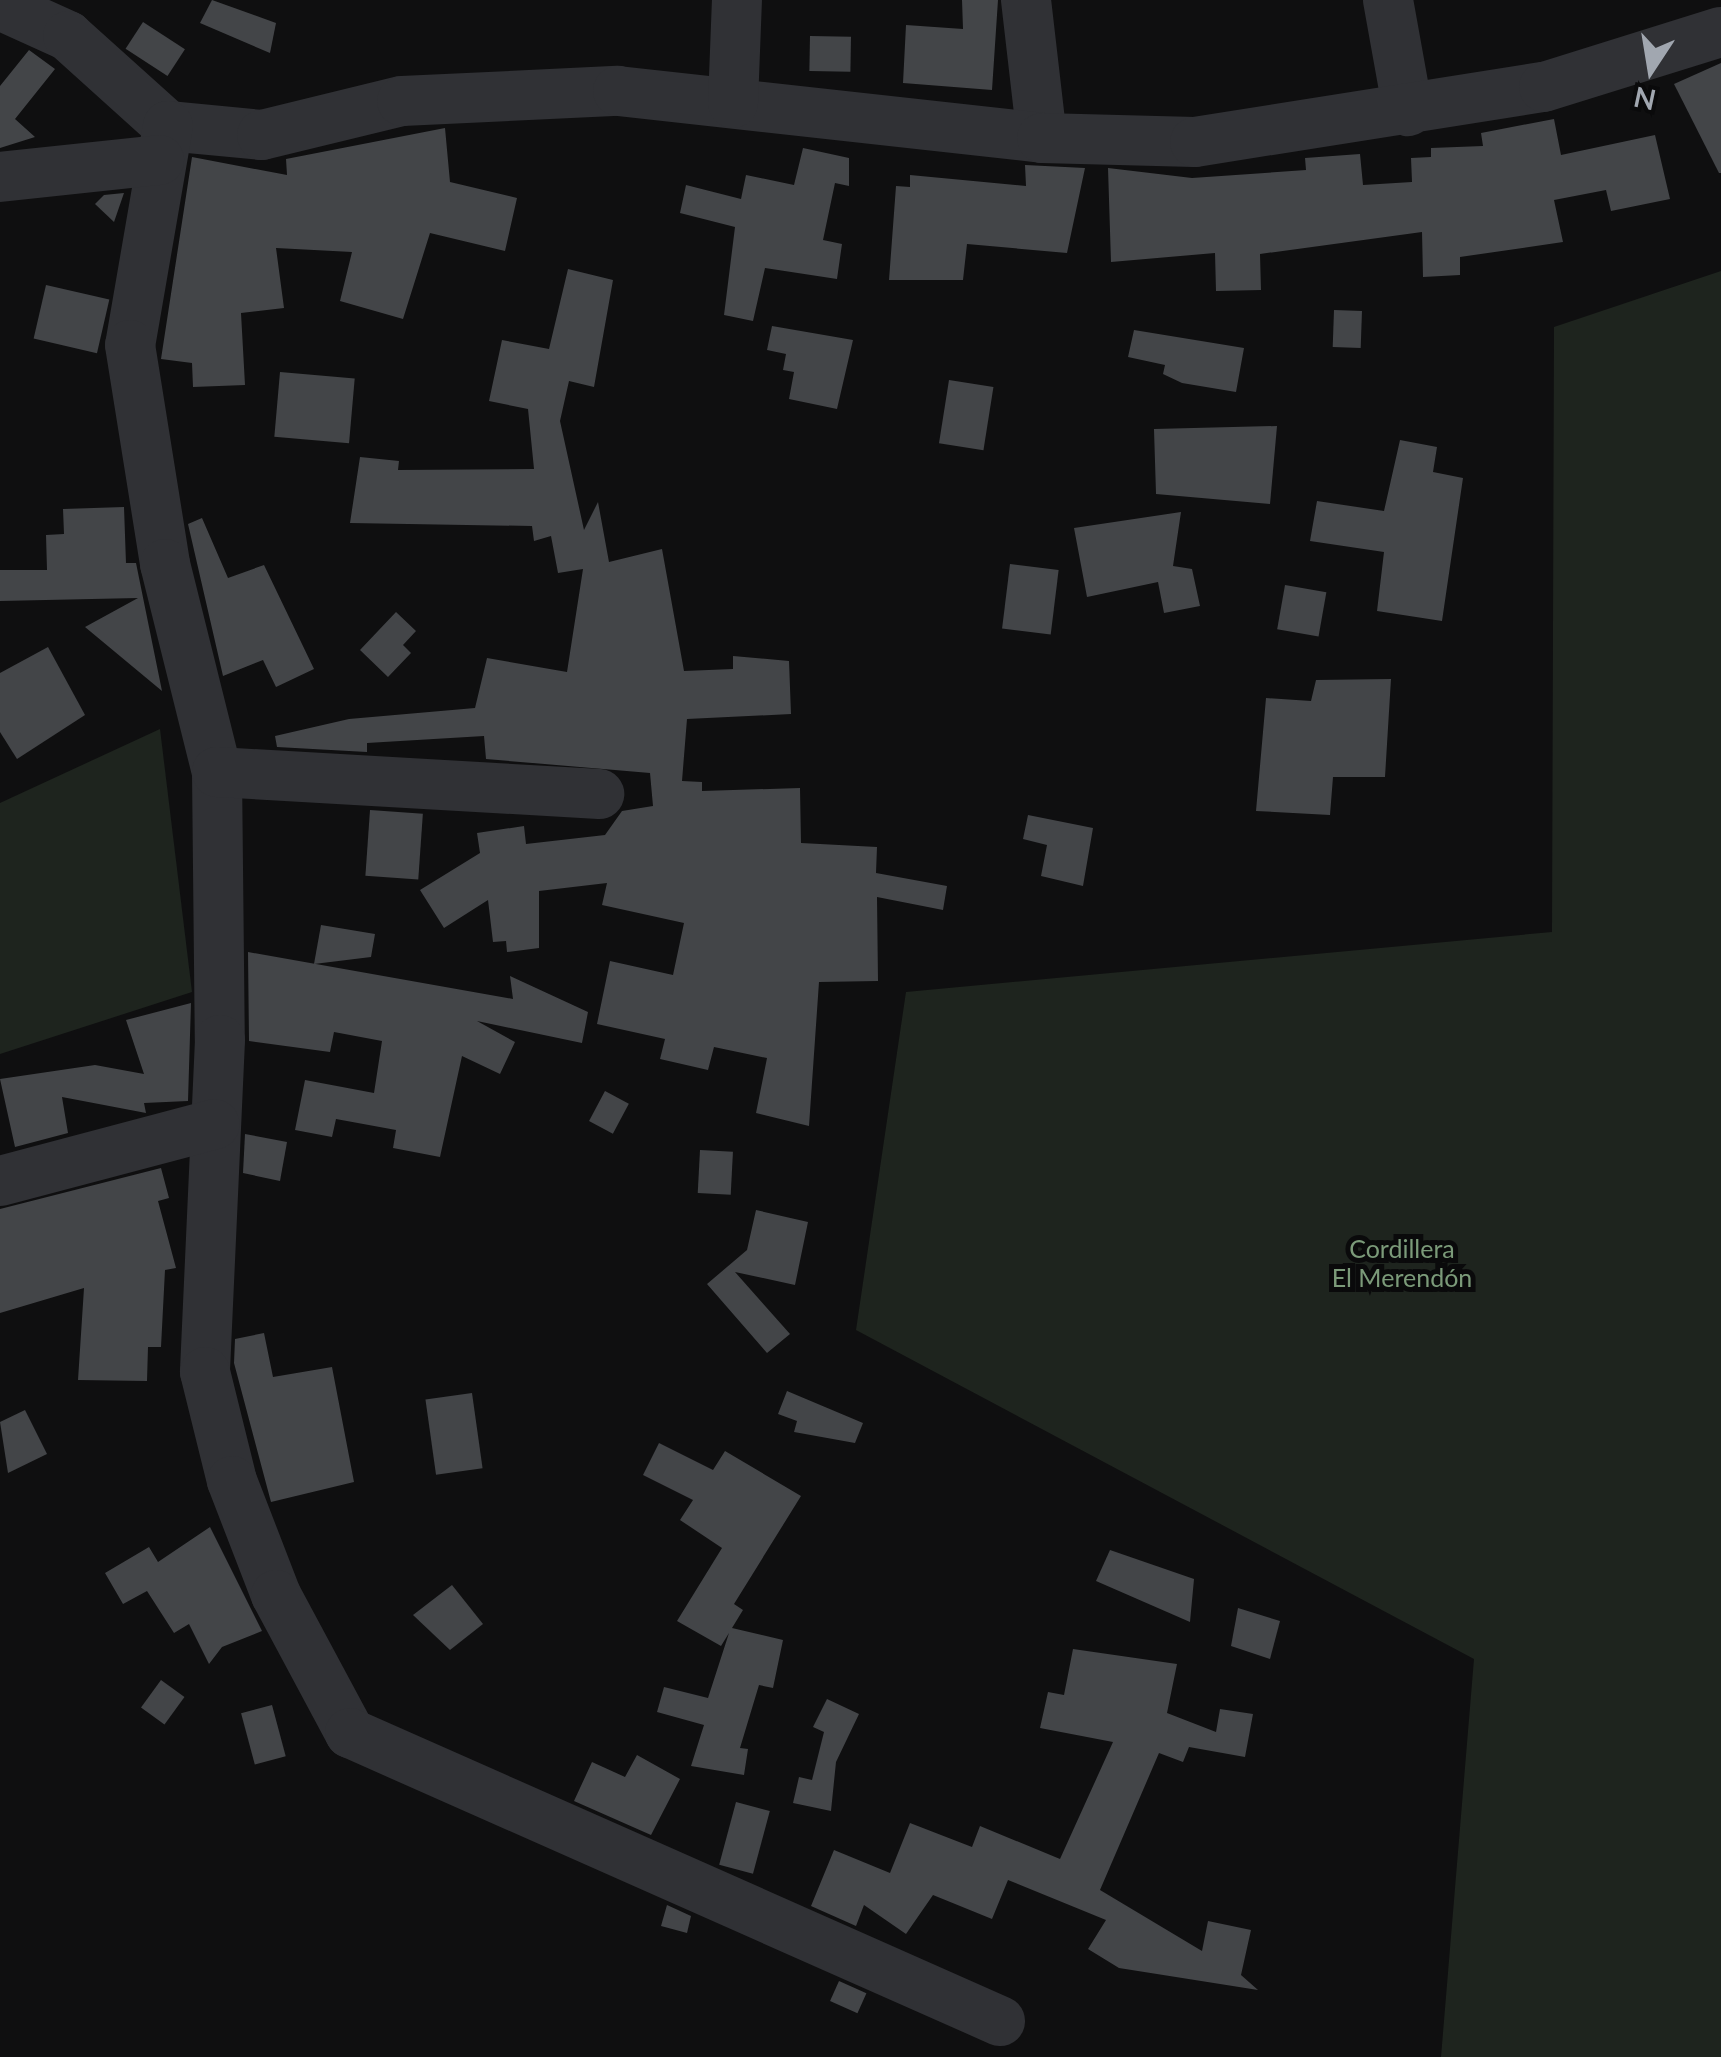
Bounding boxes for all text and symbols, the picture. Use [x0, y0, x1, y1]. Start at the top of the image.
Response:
north arrow [1601, 20, 1701, 120]
text: N [1631, 80, 1659, 118]
park label: Cordillera El Merendón [1332, 1234, 1472, 1293]

